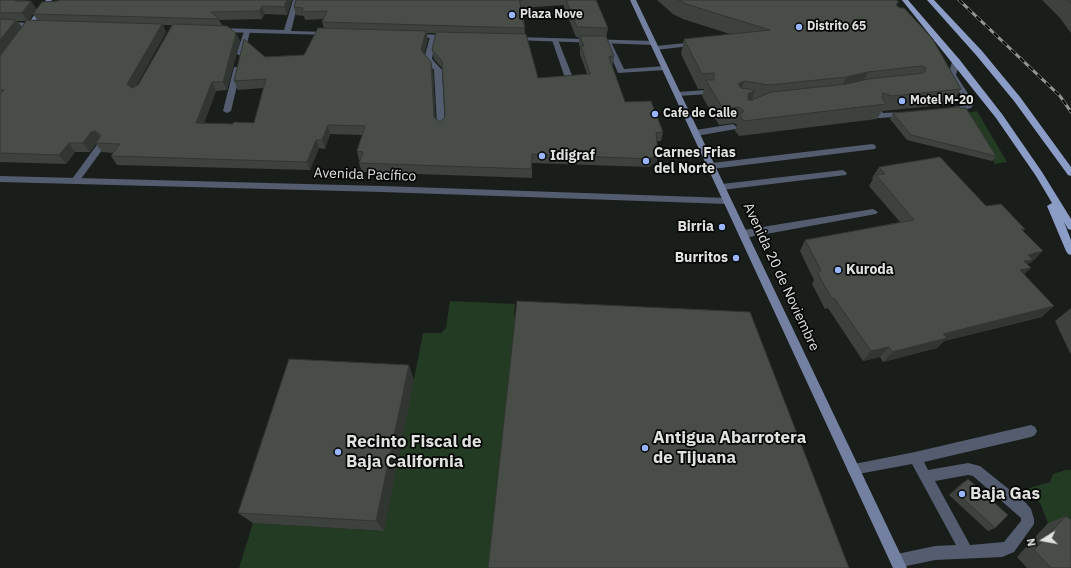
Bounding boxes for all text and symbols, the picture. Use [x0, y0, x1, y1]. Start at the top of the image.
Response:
place label: Plaza Nove [520, 8, 583, 22]
marker: Plaza Nove [507, 10, 517, 20]
place label: Distrito 65 [807, 20, 866, 34]
marker: Distrito 65 [794, 22, 804, 32]
place label: Motel M-20 [910, 94, 973, 108]
marker: Motel M-20 [897, 96, 907, 106]
place label: Cafe de Calle [663, 107, 737, 121]
marker: Cafe de Calle [650, 109, 660, 119]
place label: Carnes Frias del Norte [654, 145, 736, 178]
place label: Idigraf [550, 148, 595, 164]
marker: Idigraf [537, 151, 547, 161]
marker: Carnes Frias del Norte [641, 156, 651, 166]
street label: Avenida Pacífico [313, 165, 417, 185]
street label: Avenida 20 de Noviembre [739, 200, 823, 354]
place label: Birria [677, 219, 714, 235]
marker: Birria [717, 222, 727, 232]
place label: Burritos [675, 250, 728, 266]
marker: Burritos [731, 253, 741, 263]
place label: Kuroda [846, 262, 894, 278]
marker: Kuroda [833, 265, 843, 275]
place label: Antigua Abarrotera de Tijuana [653, 428, 806, 468]
place label: Recinto Fiscal de Baja California [346, 432, 481, 472]
marker: Antigua Abarrotera de Tijuana [640, 443, 650, 453]
marker: Recinto Fiscal de Baja California [333, 447, 343, 457]
place label: Baja Gas [970, 484, 1040, 504]
marker: Baja Gas [957, 489, 967, 499]
north arrow [1023, 520, 1063, 560]
text: N [1024, 537, 1039, 548]

